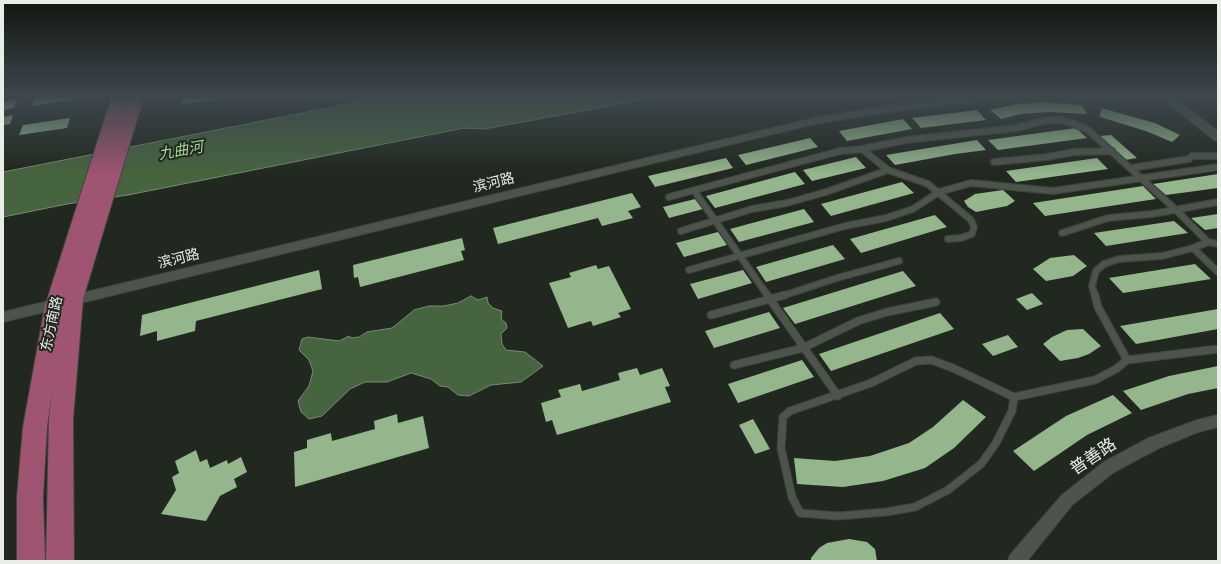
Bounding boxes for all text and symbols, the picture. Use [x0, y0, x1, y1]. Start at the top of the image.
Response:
water label: 九曲河 [157, 139, 205, 165]
street label: 滨河路 [472, 171, 516, 197]
street label: 滨河路 [157, 247, 201, 273]
street label: 东方南路 [39, 295, 67, 353]
street label: 普善路 [1067, 435, 1121, 481]

